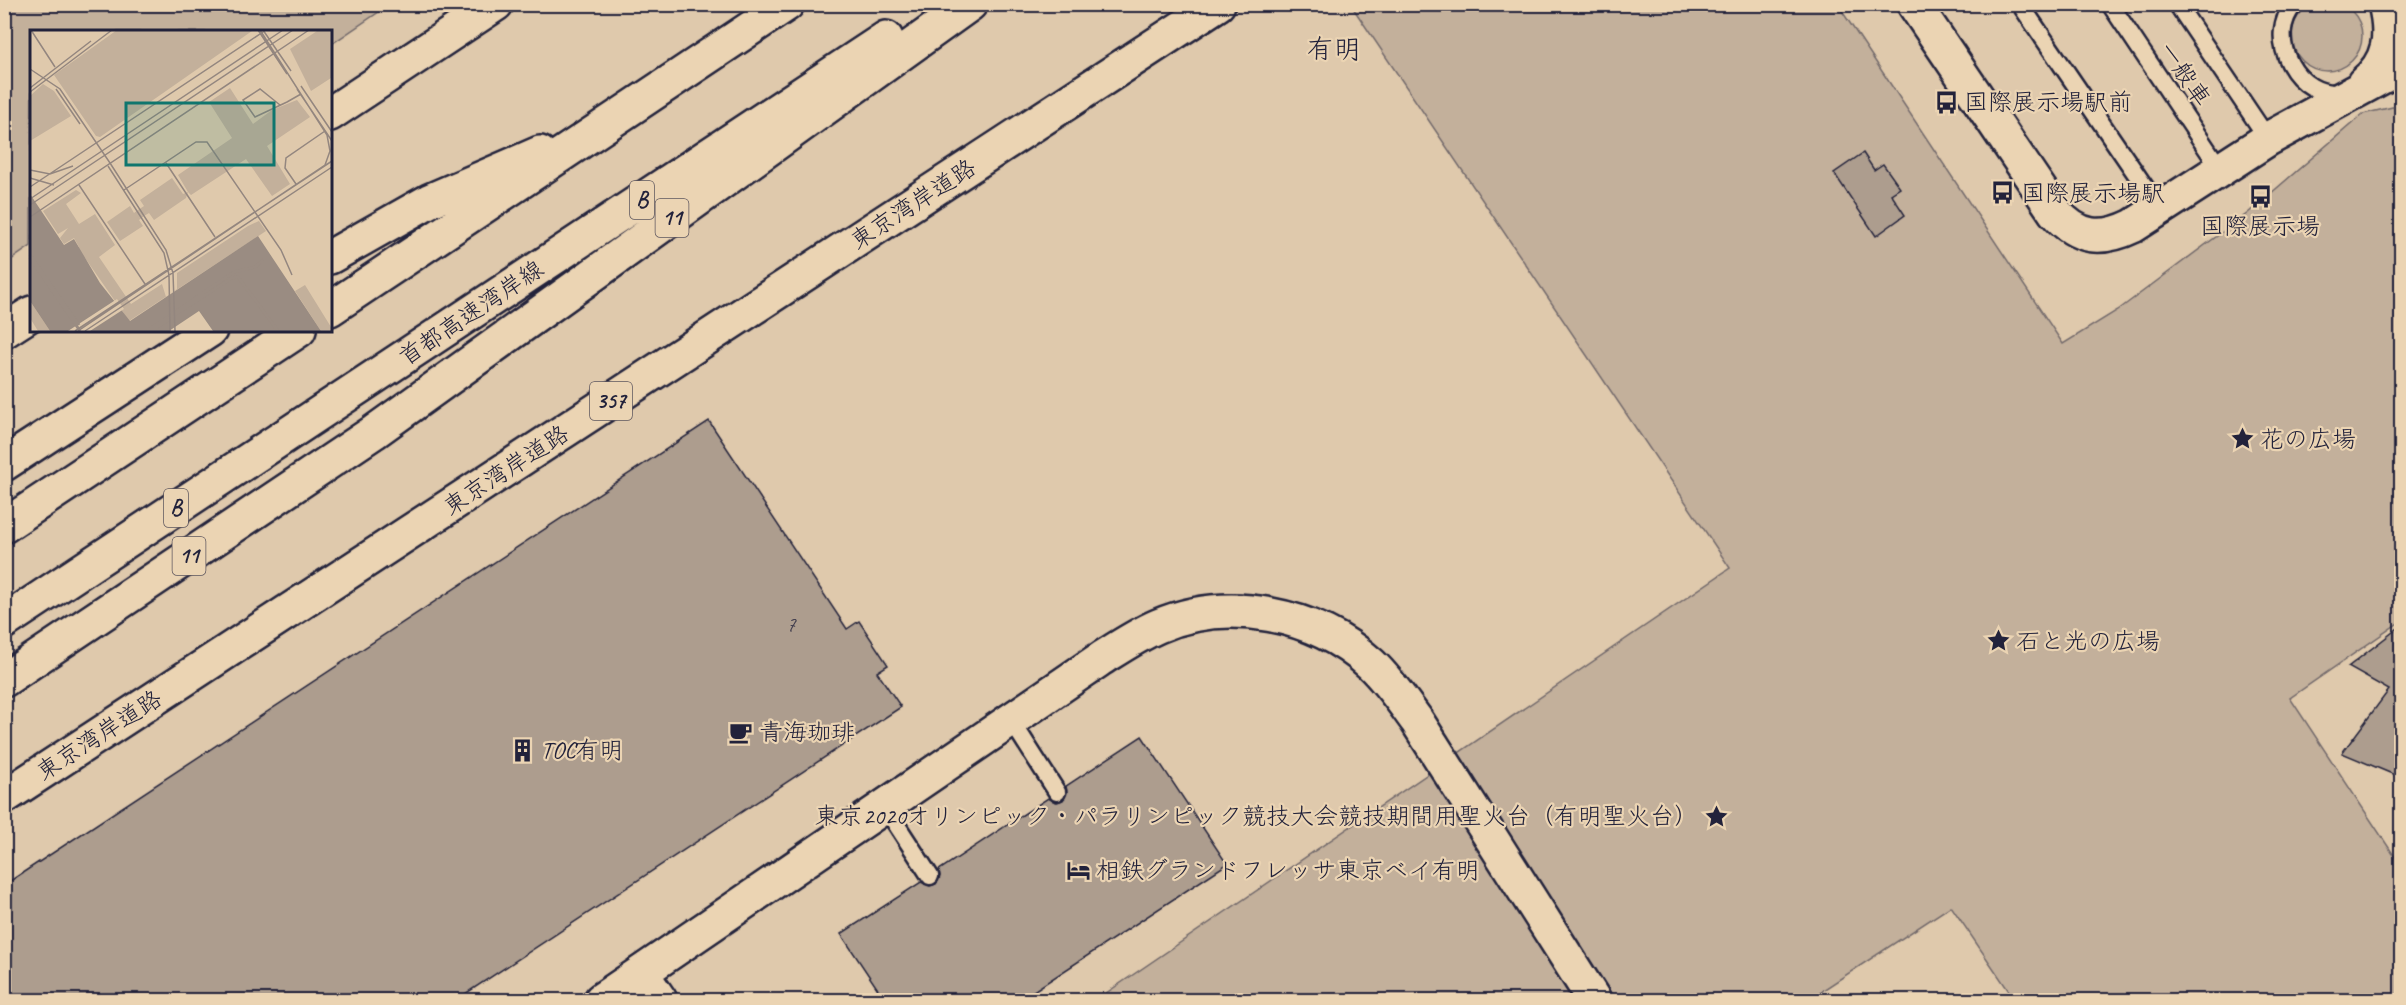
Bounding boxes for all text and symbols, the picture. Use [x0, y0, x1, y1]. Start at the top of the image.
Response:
inset map [30, 30, 332, 332]
district label: 有明 [1307, 32, 1361, 66]
street label: 一般車 [2152, 36, 2218, 112]
place label: 国際展示場駅前 [1964, 87, 2132, 117]
bus stop icon: 国際展示場駅前 [1933, 89, 1959, 115]
street label: 東京湾岸道路 [844, 152, 982, 256]
place label: 国際展示場駅 [2021, 178, 2165, 208]
bus stop icon: 国際展示場駅 [1990, 180, 2016, 206]
road number: B [630, 181, 654, 219]
bus stop icon: 国際展示場 [2247, 183, 2273, 209]
road number: 11 [656, 199, 688, 237]
place label: 国際展示場 [2200, 211, 2320, 241]
street label: 首都高速湾岸線 [393, 254, 549, 372]
road number: 357 [590, 382, 632, 420]
street label: 東京湾岸道路 [437, 418, 575, 522]
place label: 花の広場 [2260, 424, 2356, 454]
place icon: 花の広場 [2229, 426, 2255, 452]
road number: B [164, 489, 188, 527]
road number: 11 [172, 537, 206, 575]
house number: 7 [786, 611, 797, 637]
place label: 石と光の広場 [2016, 626, 2160, 656]
place icon: 石と光の広場 [1985, 628, 2011, 654]
street label: 東京湾岸道路 [30, 683, 168, 787]
place label: 青海珈琲 [759, 717, 855, 747]
cafe icon: 青海珈琲 [728, 719, 754, 745]
place label: TOC有明 [541, 735, 623, 765]
building icon: TOC有明 [510, 737, 536, 763]
place label: 東京2020オリンピック・パラリンピック競技大会競技期間用聖火台（有明聖火台） [815, 801, 1698, 831]
place icon: 東京2020オリンピック・パラリンピック競技大会競技期間用聖火台（有明聖火台） [1703, 803, 1729, 829]
place label: 相鉄グランドフレッサ東京ベイ有明 [1096, 855, 1480, 885]
hotel icon: 相鉄グランドフレッサ東京ベイ有明 [1065, 857, 1091, 883]

